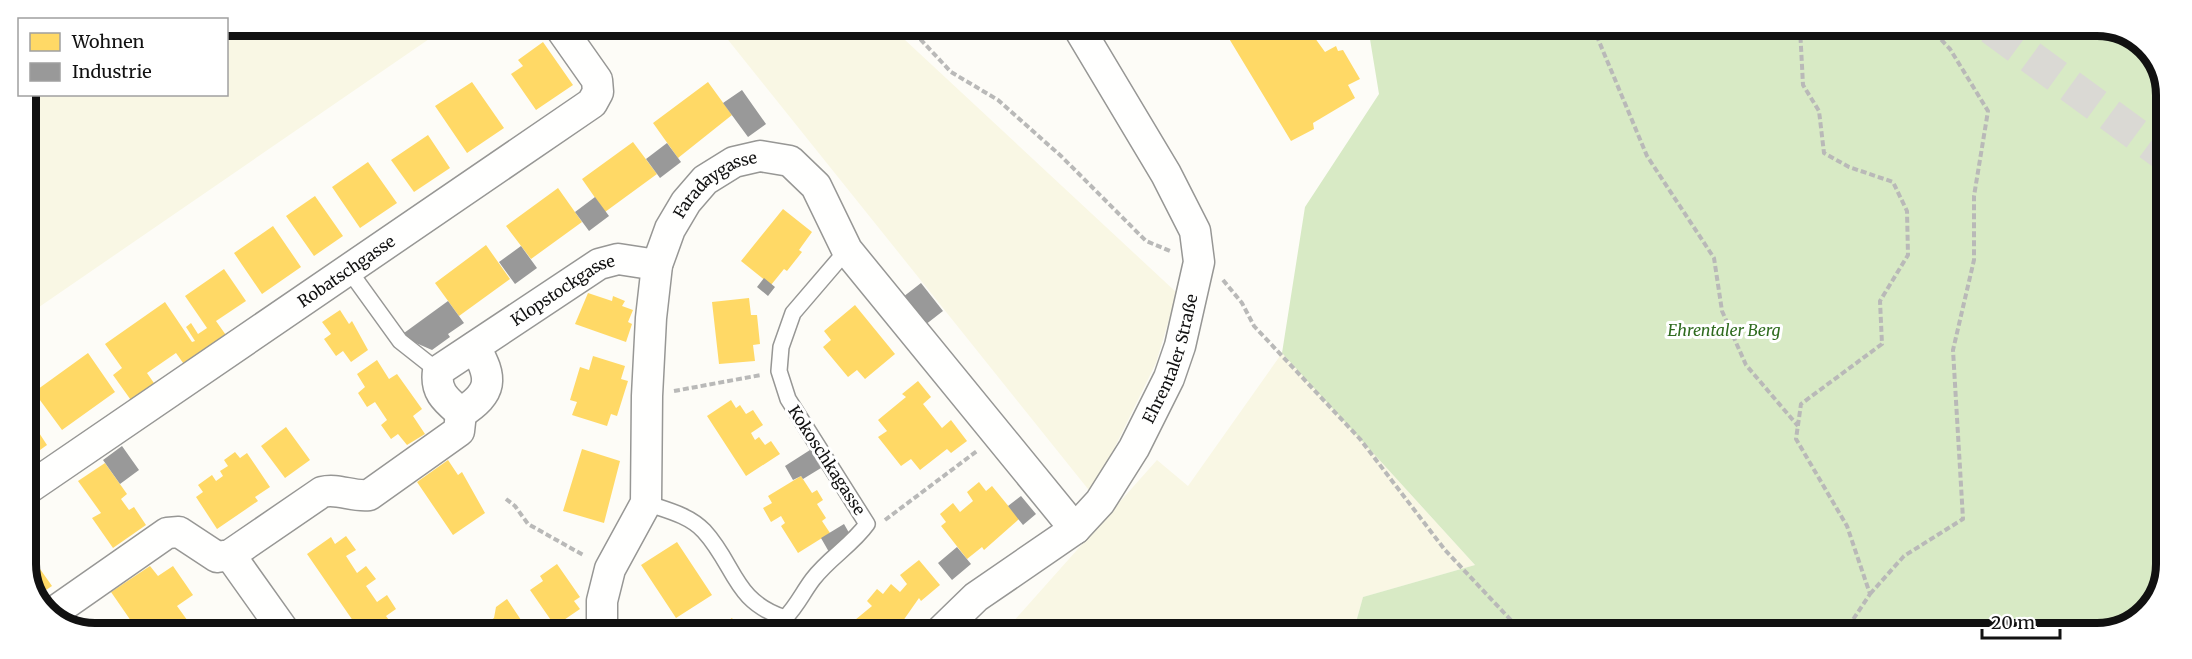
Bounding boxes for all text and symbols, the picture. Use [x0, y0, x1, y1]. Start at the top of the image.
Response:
legend [18, 18, 228, 96]
text: Wohnen [71, 30, 145, 53]
text: Industrie [72, 60, 152, 83]
street label: Faradaygasse [669, 147, 759, 222]
street label: Robatschgasse [294, 231, 399, 311]
street label: Klopstockgasse [507, 250, 617, 330]
street label: Ehrentaler Straße [1138, 292, 1201, 426]
park label: Ehrentaler Berg [1667, 320, 1781, 340]
street label: Kokoschkagasse [784, 401, 870, 519]
scale bar [1982, 602, 2060, 640]
text: 20 m [1991, 611, 2035, 634]

